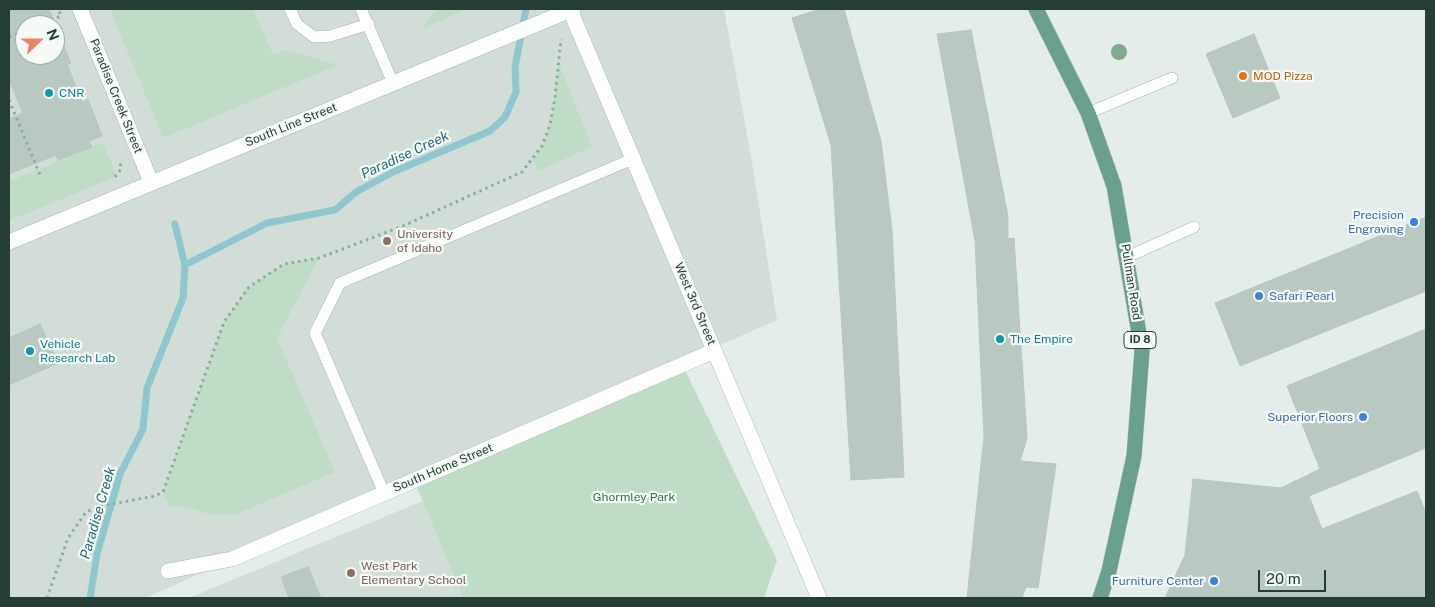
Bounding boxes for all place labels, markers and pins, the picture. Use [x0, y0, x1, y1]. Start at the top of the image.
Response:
place label: MOD Pizza [1253, 69, 1313, 83]
marker: MOD Pizza [1237, 70, 1249, 82]
place label: CNR [59, 86, 84, 100]
marker: CNR [43, 87, 55, 99]
place label: Precision Engraving [1348, 208, 1404, 236]
marker: Precision Engraving [1408, 216, 1420, 228]
place label: University of Idaho [397, 227, 453, 255]
marker: University of Idaho [381, 235, 393, 247]
place label: Safari Pearl [1269, 289, 1335, 303]
marker: Safari Pearl [1253, 290, 1265, 302]
place label: The Empire [1010, 332, 1073, 346]
marker: The Empire [994, 333, 1006, 345]
place label: Vehicle Research Lab [40, 337, 116, 365]
marker: Vehicle Research Lab [24, 345, 36, 357]
place label: Superior Floors [1267, 410, 1353, 424]
marker: Superior Floors [1357, 411, 1369, 423]
place label: West Park Elementary School [361, 559, 466, 587]
marker: West Park Elementary School [345, 567, 357, 579]
place label: Furniture Center [1112, 574, 1204, 588]
marker: Furniture Center [1208, 575, 1220, 587]

